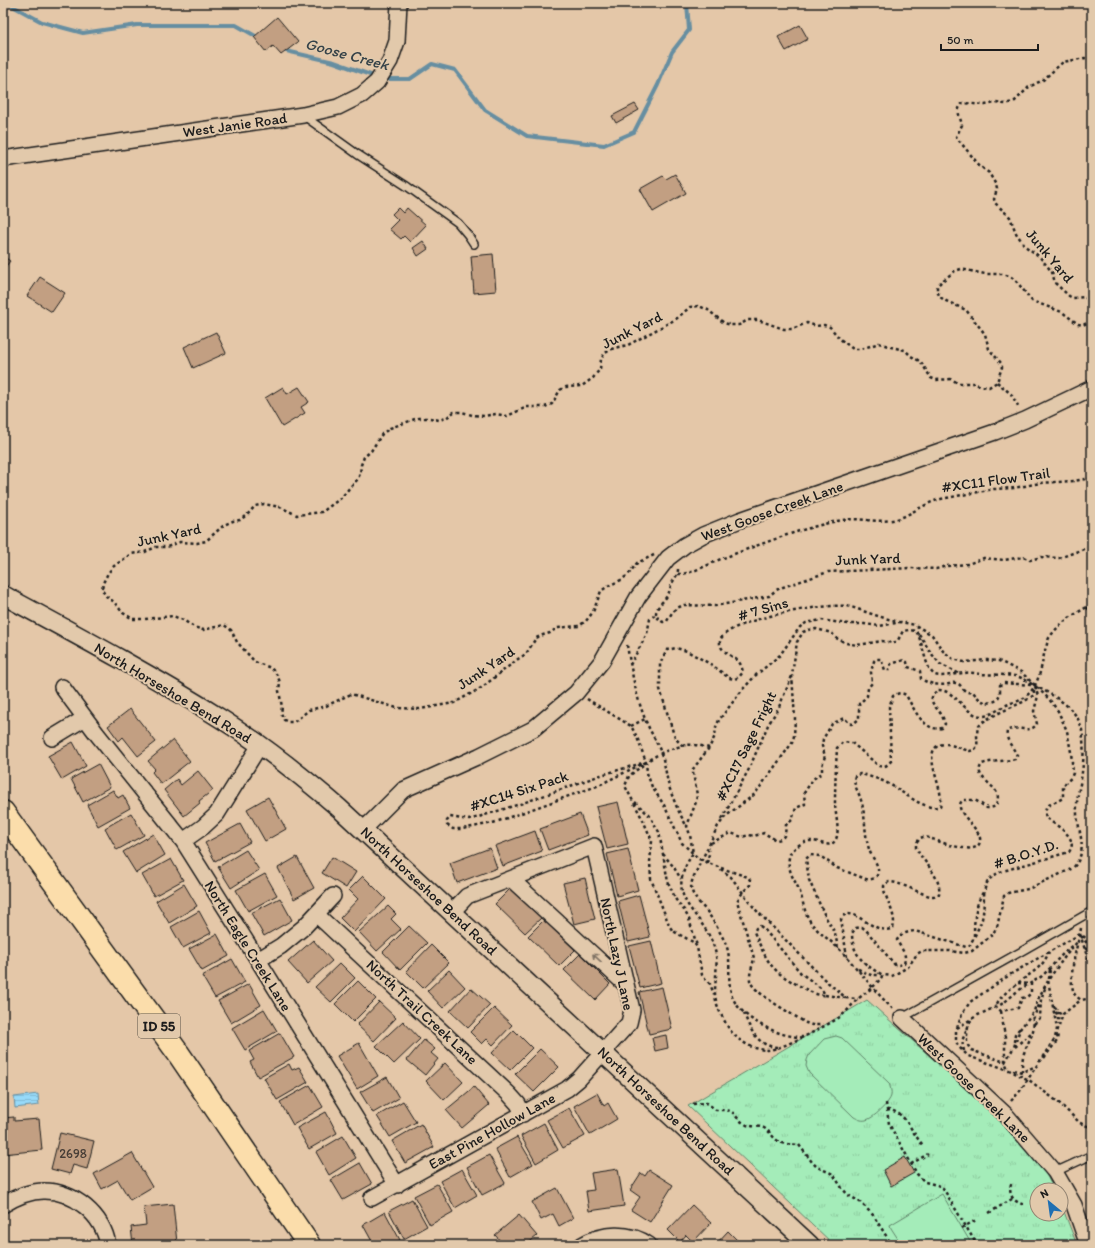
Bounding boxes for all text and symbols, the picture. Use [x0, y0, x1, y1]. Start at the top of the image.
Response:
scale bar [941, 26, 1038, 52]
text: 50 m [947, 33, 973, 47]
water label: Goose Creek [303, 34, 392, 74]
street label: West Janie Road [182, 109, 289, 141]
street label: Junk Yard [1022, 225, 1078, 287]
street label: Junk Yard [599, 307, 666, 353]
street label: #XC11 Flow Trail [941, 463, 1052, 497]
street label: West Goose Creek Lane [698, 477, 846, 545]
street label: Junk Yard [135, 519, 203, 551]
street label: Junk Yard [835, 549, 902, 569]
street label: # 7 Sins [736, 593, 790, 625]
street label: North Horseshoe Bend Road [91, 639, 256, 748]
street label: Junk Yard [454, 642, 519, 694]
street label: #XC17 Sage Fright [712, 688, 781, 804]
street label: #XC14 Six Pack [468, 767, 570, 815]
street label: North Horseshoe Bend Road [357, 823, 502, 960]
street label: # B.O.Y.D. [991, 835, 1061, 873]
street label: North Eagle Creek Lane [201, 877, 295, 1015]
street label: North Lazy J Lane [596, 896, 638, 1012]
one-way arrow [592, 954, 602, 963]
street label: North Trail Creek Lane [363, 956, 481, 1068]
road number: ID 55 [138, 1014, 180, 1038]
street label: West Goose Creek Lane [914, 1029, 1034, 1147]
street label: North Horseshoe Bend Road [594, 1043, 739, 1180]
street label: East Pine Hollow Lane [426, 1089, 558, 1173]
house number: 2698 [59, 1146, 87, 1161]
north arrow [1029, 1182, 1069, 1222]
text: N [1038, 1186, 1051, 1201]

